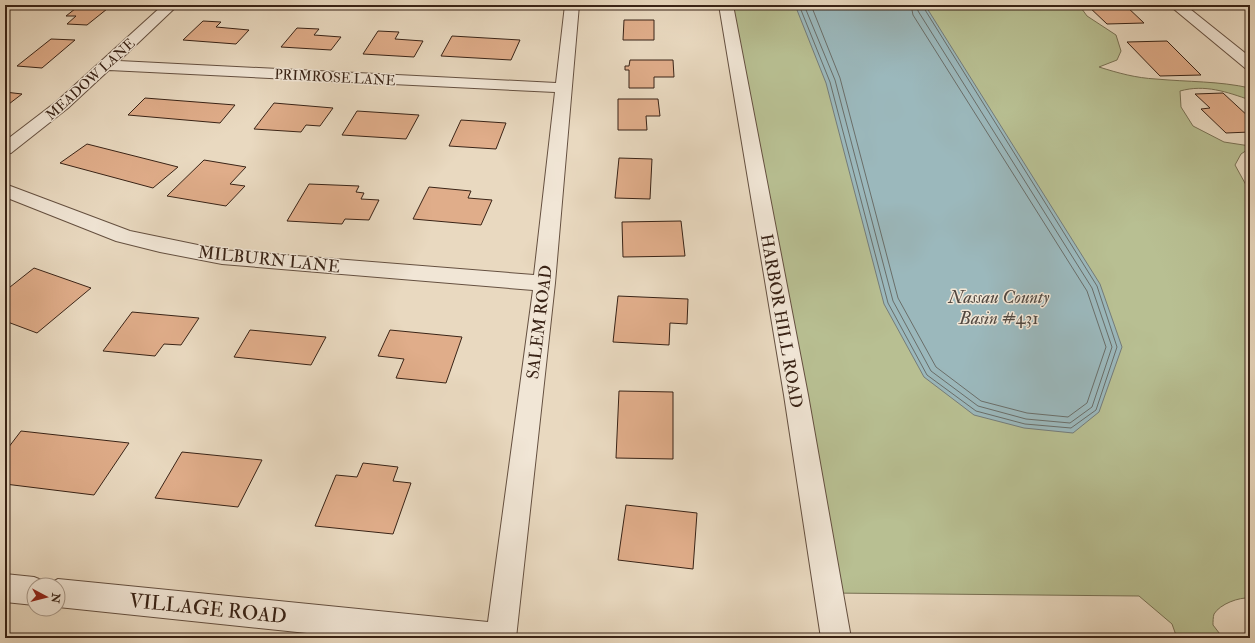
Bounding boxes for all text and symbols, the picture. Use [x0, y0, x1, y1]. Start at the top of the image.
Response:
street label: MEADOW LANE [42, 35, 138, 124]
street label: PRIMROSE LANE [274, 66, 396, 89]
street label: HARBOR HILL ROAD [756, 232, 807, 410]
street label: MILBURN LANE [197, 242, 341, 277]
street label: SALEM ROAD [522, 264, 557, 380]
water label: Nassau County Basin #431 [948, 286, 1050, 330]
north arrow [26, 577, 66, 617]
street label: VILLAGE ROAD [128, 588, 288, 629]
text: N [48, 591, 63, 605]

